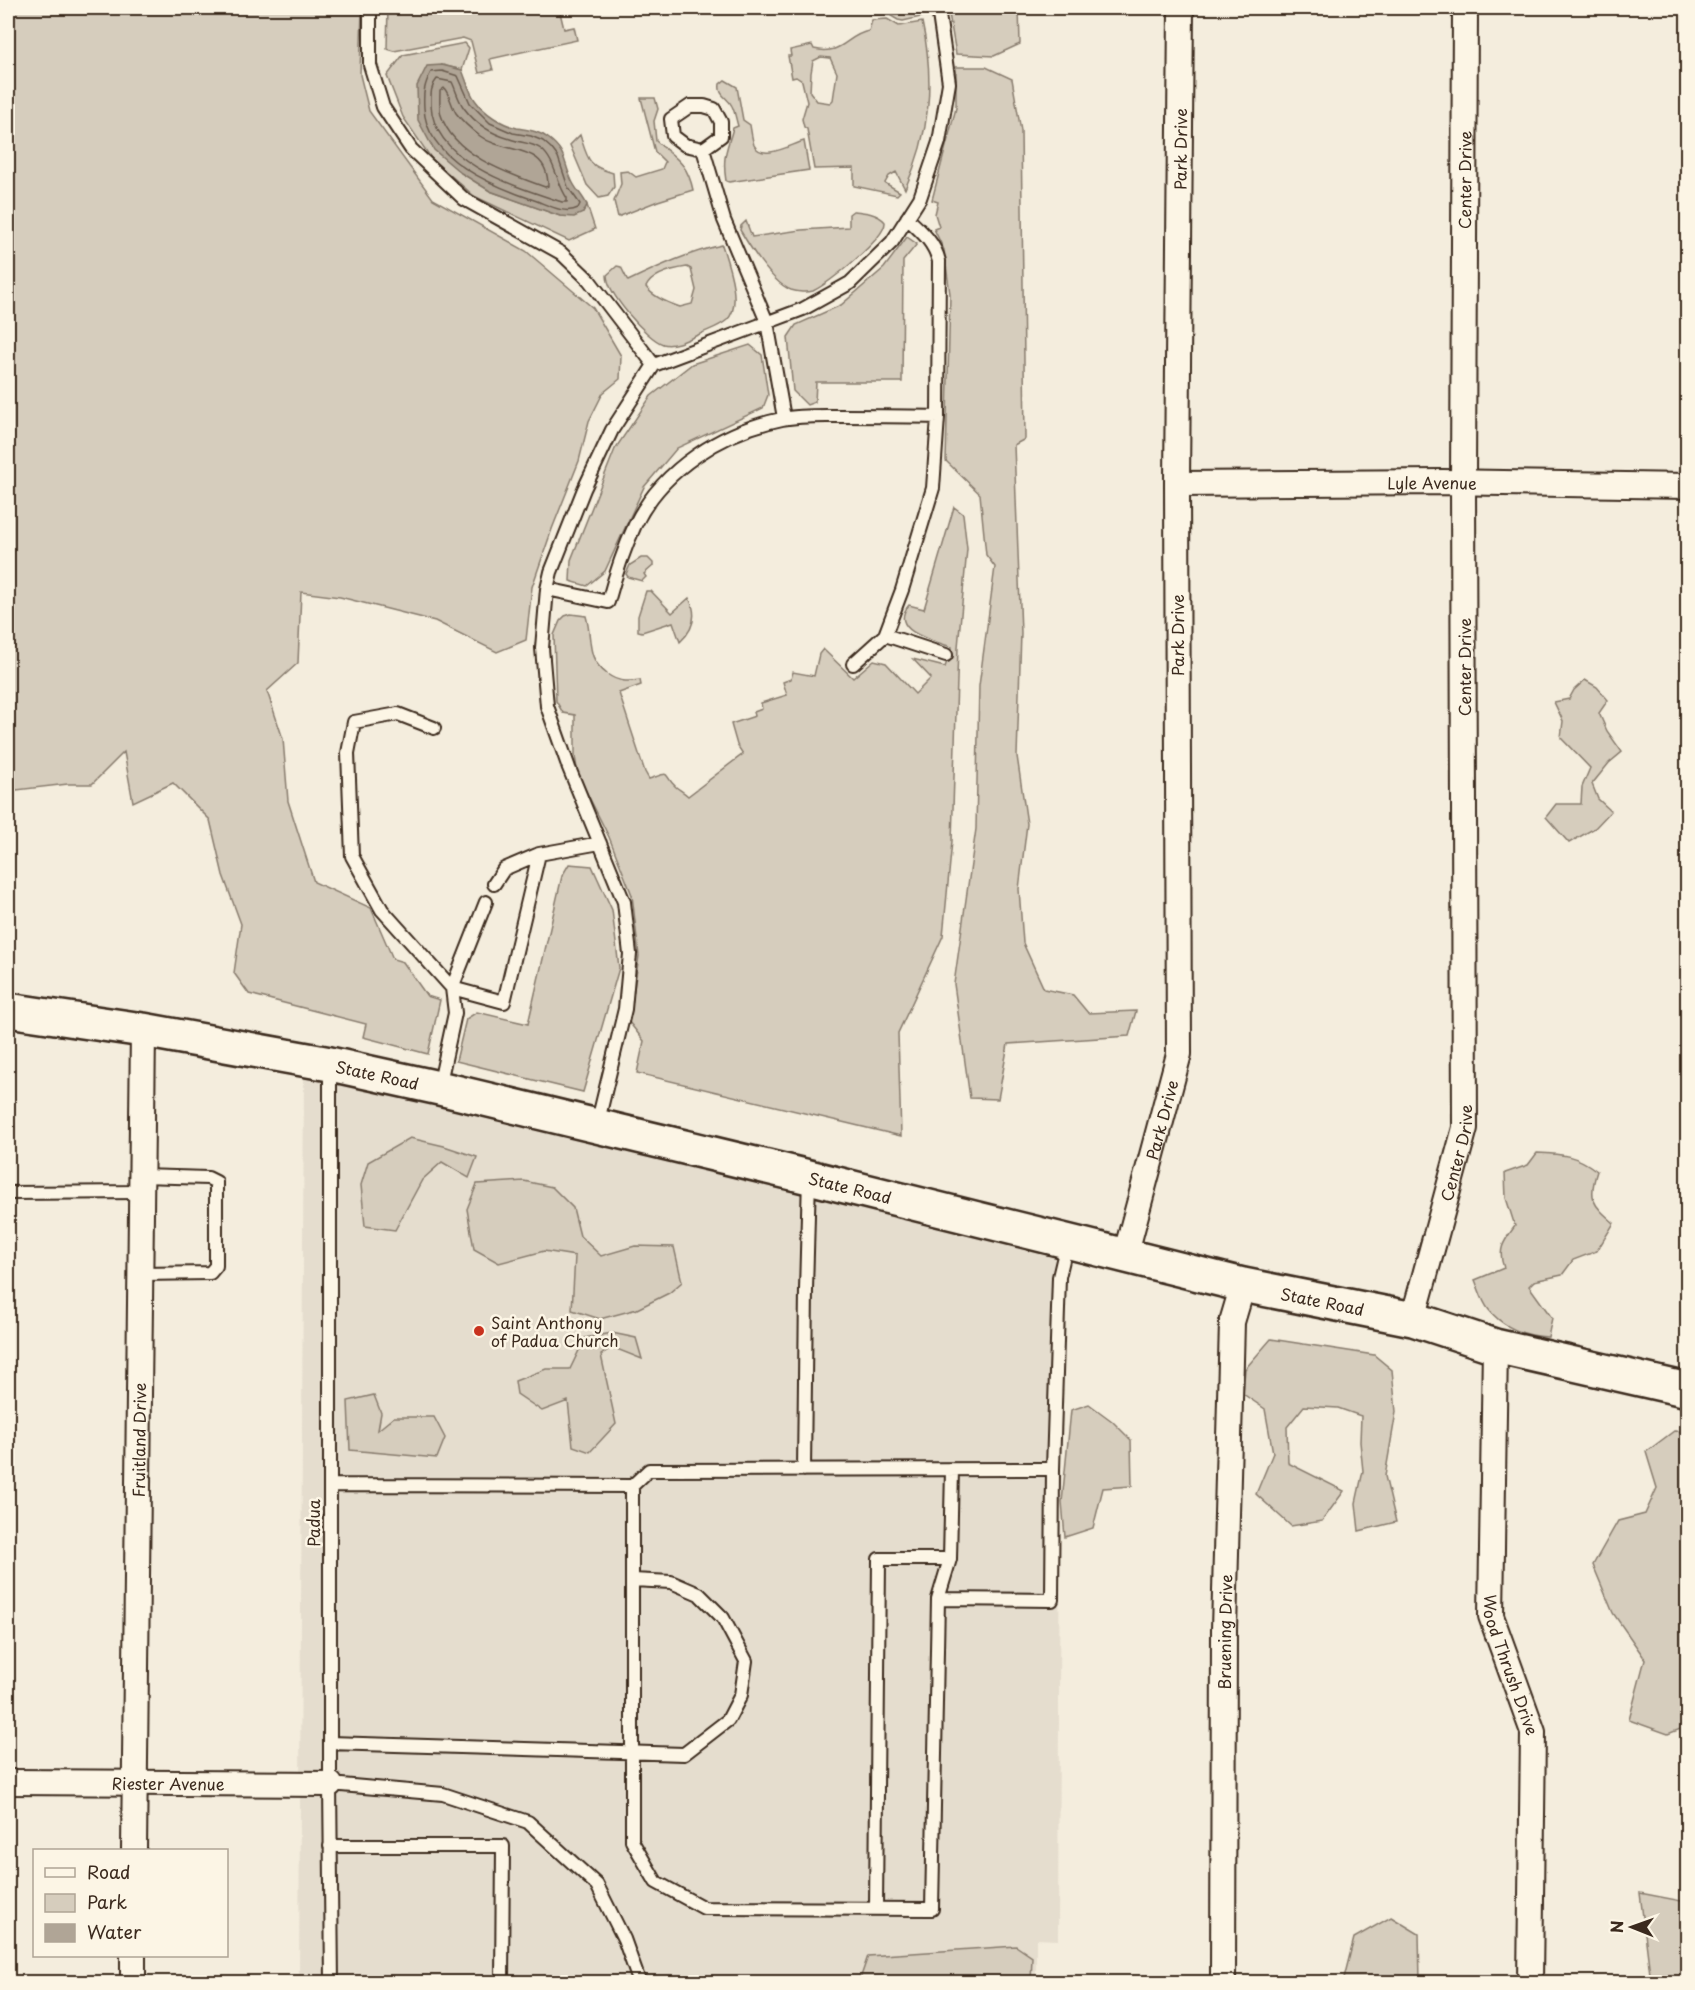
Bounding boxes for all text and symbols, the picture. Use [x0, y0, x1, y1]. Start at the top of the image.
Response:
street label: Park Drive [1167, 108, 1192, 190]
street label: Center Drive [1452, 130, 1476, 229]
street label: Lyle Avenue [1387, 470, 1477, 495]
street label: Park Drive [1165, 594, 1189, 676]
street label: Center Drive [1452, 617, 1476, 716]
street label: State Road [333, 1054, 421, 1095]
street label: Park Drive [1139, 1077, 1184, 1162]
street label: Center Drive [1434, 1104, 1477, 1204]
street label: State Road [806, 1165, 894, 1209]
street label: State Road [1279, 1281, 1366, 1321]
place label: Saint Anthony of Padua Church [491, 1310, 618, 1352]
marker: Saint Anthony of Padua Church [472, 1324, 486, 1338]
street label: Fruitland Drive [126, 1383, 151, 1498]
street label: Padua [301, 1499, 325, 1547]
street label: Bruening Drive [1212, 1574, 1237, 1690]
street label: Wood Thrush Drive [1479, 1594, 1545, 1738]
street label: Riester Avenue [111, 1771, 225, 1795]
legend [33, 1849, 228, 1957]
text: Road [87, 1858, 131, 1885]
text: Park [87, 1888, 127, 1915]
north arrow [1602, 1897, 1662, 1957]
text: Water [87, 1918, 142, 1945]
text: N [1604, 1920, 1628, 1933]

